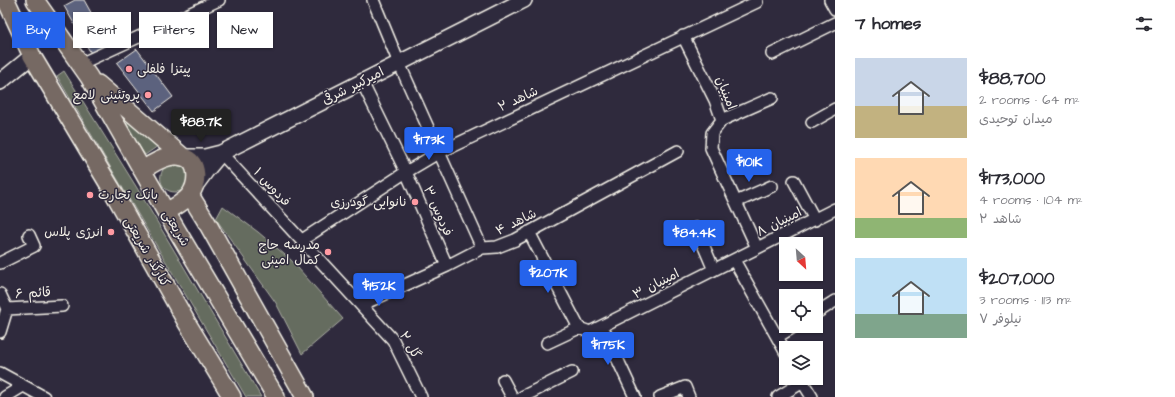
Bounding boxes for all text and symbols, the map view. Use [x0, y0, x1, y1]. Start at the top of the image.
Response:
chip: Buy [12, 12, 65, 48]
chip: Rent [73, 12, 131, 48]
chip: Filters [139, 12, 209, 48]
chip: New [217, 12, 273, 48]
text: 7 homes [855, 12, 921, 36]
icon: filters [1133, 13, 1155, 35]
place label: پیتزا فلفلی [137, 60, 191, 78]
street label: امیرکبیر شرقی [319, 63, 387, 109]
marker: پیتزا فلفلی [124, 64, 134, 74]
text: $88,700 [979, 67, 1045, 91]
street label: امینیان [711, 74, 741, 112]
icon: home [887, 74, 935, 122]
street label: شاهد ۲ [495, 82, 541, 116]
place label: پروتئینی لامع [73, 86, 140, 105]
marker: پروتئینی لامع [143, 90, 153, 100]
text: 2 rooms · 64 m² [979, 91, 1080, 109]
pin: $88.7K [168, 109, 234, 143]
text: میدان توحیدی [979, 110, 1052, 128]
text: $88.7K [180, 113, 222, 131]
pin: $173K [401, 127, 457, 161]
text: $173K [413, 131, 445, 149]
pin: $101K [721, 149, 777, 183]
text: $101K [736, 153, 762, 171]
street label: فردوس ۱ [249, 164, 295, 210]
text: $173,000 [979, 167, 1045, 191]
icon: home [887, 174, 935, 222]
street label: فردوس ۳ [419, 183, 457, 239]
place label: بانک تجارت [98, 186, 158, 204]
marker: بانک تجارت [85, 190, 95, 200]
text: 4 rooms · 104 m² [979, 191, 1083, 209]
place label: نانوایی گودرزی [330, 193, 407, 211]
marker: نانوایی گودرزی [410, 197, 420, 207]
street label: امینیان ۸ [753, 203, 805, 241]
street label: شاهد ۴ [492, 204, 540, 240]
street label: شریعتی [158, 206, 194, 250]
text: شاهد ۲ [979, 210, 1022, 228]
street label: کنارگذر شریعتی [120, 214, 175, 291]
pin: $84.4K [661, 220, 727, 254]
place label: انرژی پلاس [44, 223, 103, 241]
text: $84.4K [672, 224, 716, 242]
marker: انرژی پلاس [106, 227, 116, 237]
place label: مدرسه حاج کمال امینی [258, 236, 320, 269]
north arrow [779, 237, 823, 281]
map controls [779, 237, 823, 385]
marker: مدرسه حاج کمال امینی [323, 247, 333, 257]
pin: $207K [520, 260, 576, 294]
text: $207K [529, 264, 567, 282]
street label: امینیان ۳ [630, 265, 682, 303]
text: $207,000 [979, 267, 1055, 291]
pin: $152K [351, 273, 407, 307]
icon: home [887, 274, 935, 322]
text: $152K [362, 277, 396, 295]
street label: قائم ۶ [15, 283, 51, 304]
button: locate [779, 289, 823, 333]
text: 3 rooms · 113 m² [979, 291, 1072, 309]
text: نیلوفر ۷ [979, 310, 1022, 328]
street label: گل ۲ [395, 328, 425, 362]
pin: $175K [580, 332, 636, 366]
text: $175K [591, 336, 625, 354]
button: layers [779, 341, 823, 385]

